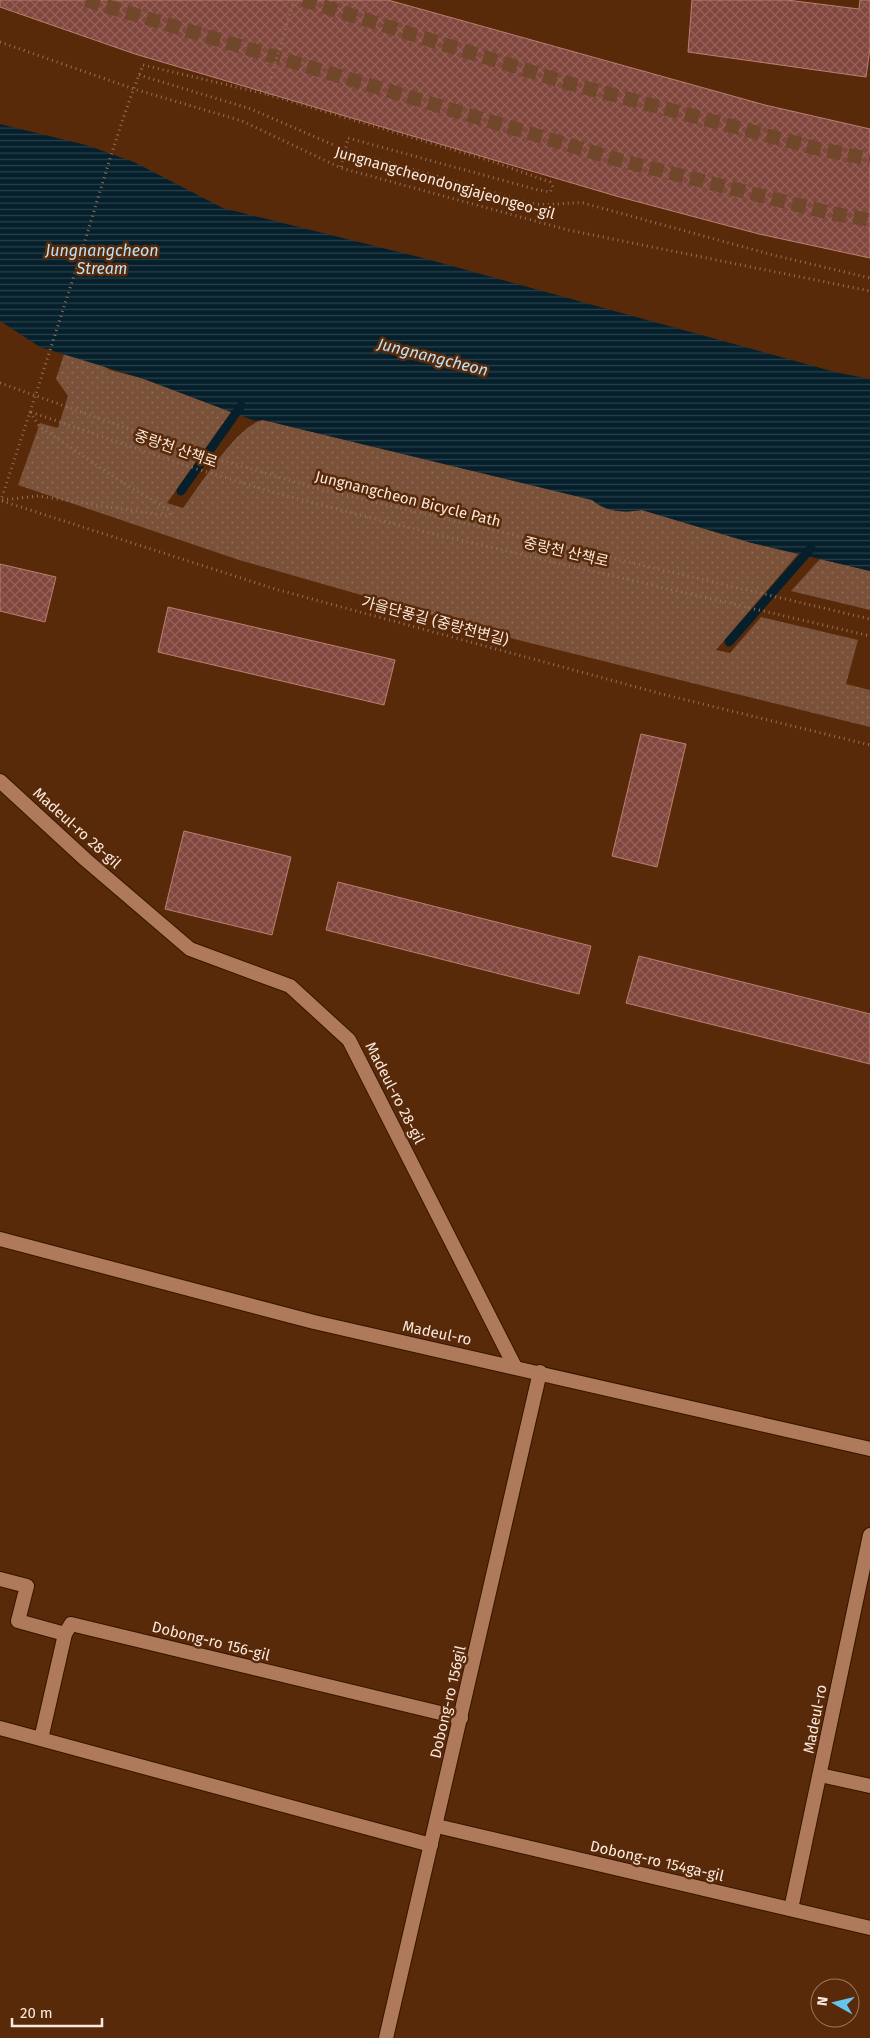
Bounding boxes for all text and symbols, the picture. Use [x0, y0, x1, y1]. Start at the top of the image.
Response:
street label: Jungnangcheondongjajeongeo-gil [333, 143, 558, 223]
water label: Jungnangcheon Stream [44, 241, 159, 278]
water label: Jungnangcheon [375, 334, 490, 380]
street label: 중랑천 산책로 [132, 426, 220, 472]
street label: Jungnangcheon Bicycle Path [313, 467, 503, 531]
street label: 중랑천 산책로 [522, 533, 610, 571]
street label: 가을단풍길 (중랑천변길) [359, 593, 511, 649]
street label: Madeul-ro 28-gil [29, 784, 125, 873]
street label: Madeul-ro 28-gil [362, 1039, 429, 1148]
street label: Madeul-ro [401, 1317, 473, 1349]
street label: Dobong-ro 156-gil [150, 1618, 273, 1665]
street label: Dobong-ro 156gil [426, 1643, 470, 1760]
street label: Madeul-ro [799, 1683, 831, 1755]
street label: Dobong-ro 154ga-gil [588, 1837, 726, 1885]
north arrow [810, 1978, 860, 2028]
text: N [814, 1995, 832, 2007]
scale bar [12, 1996, 102, 2028]
text: 20 m [20, 2004, 53, 2022]

